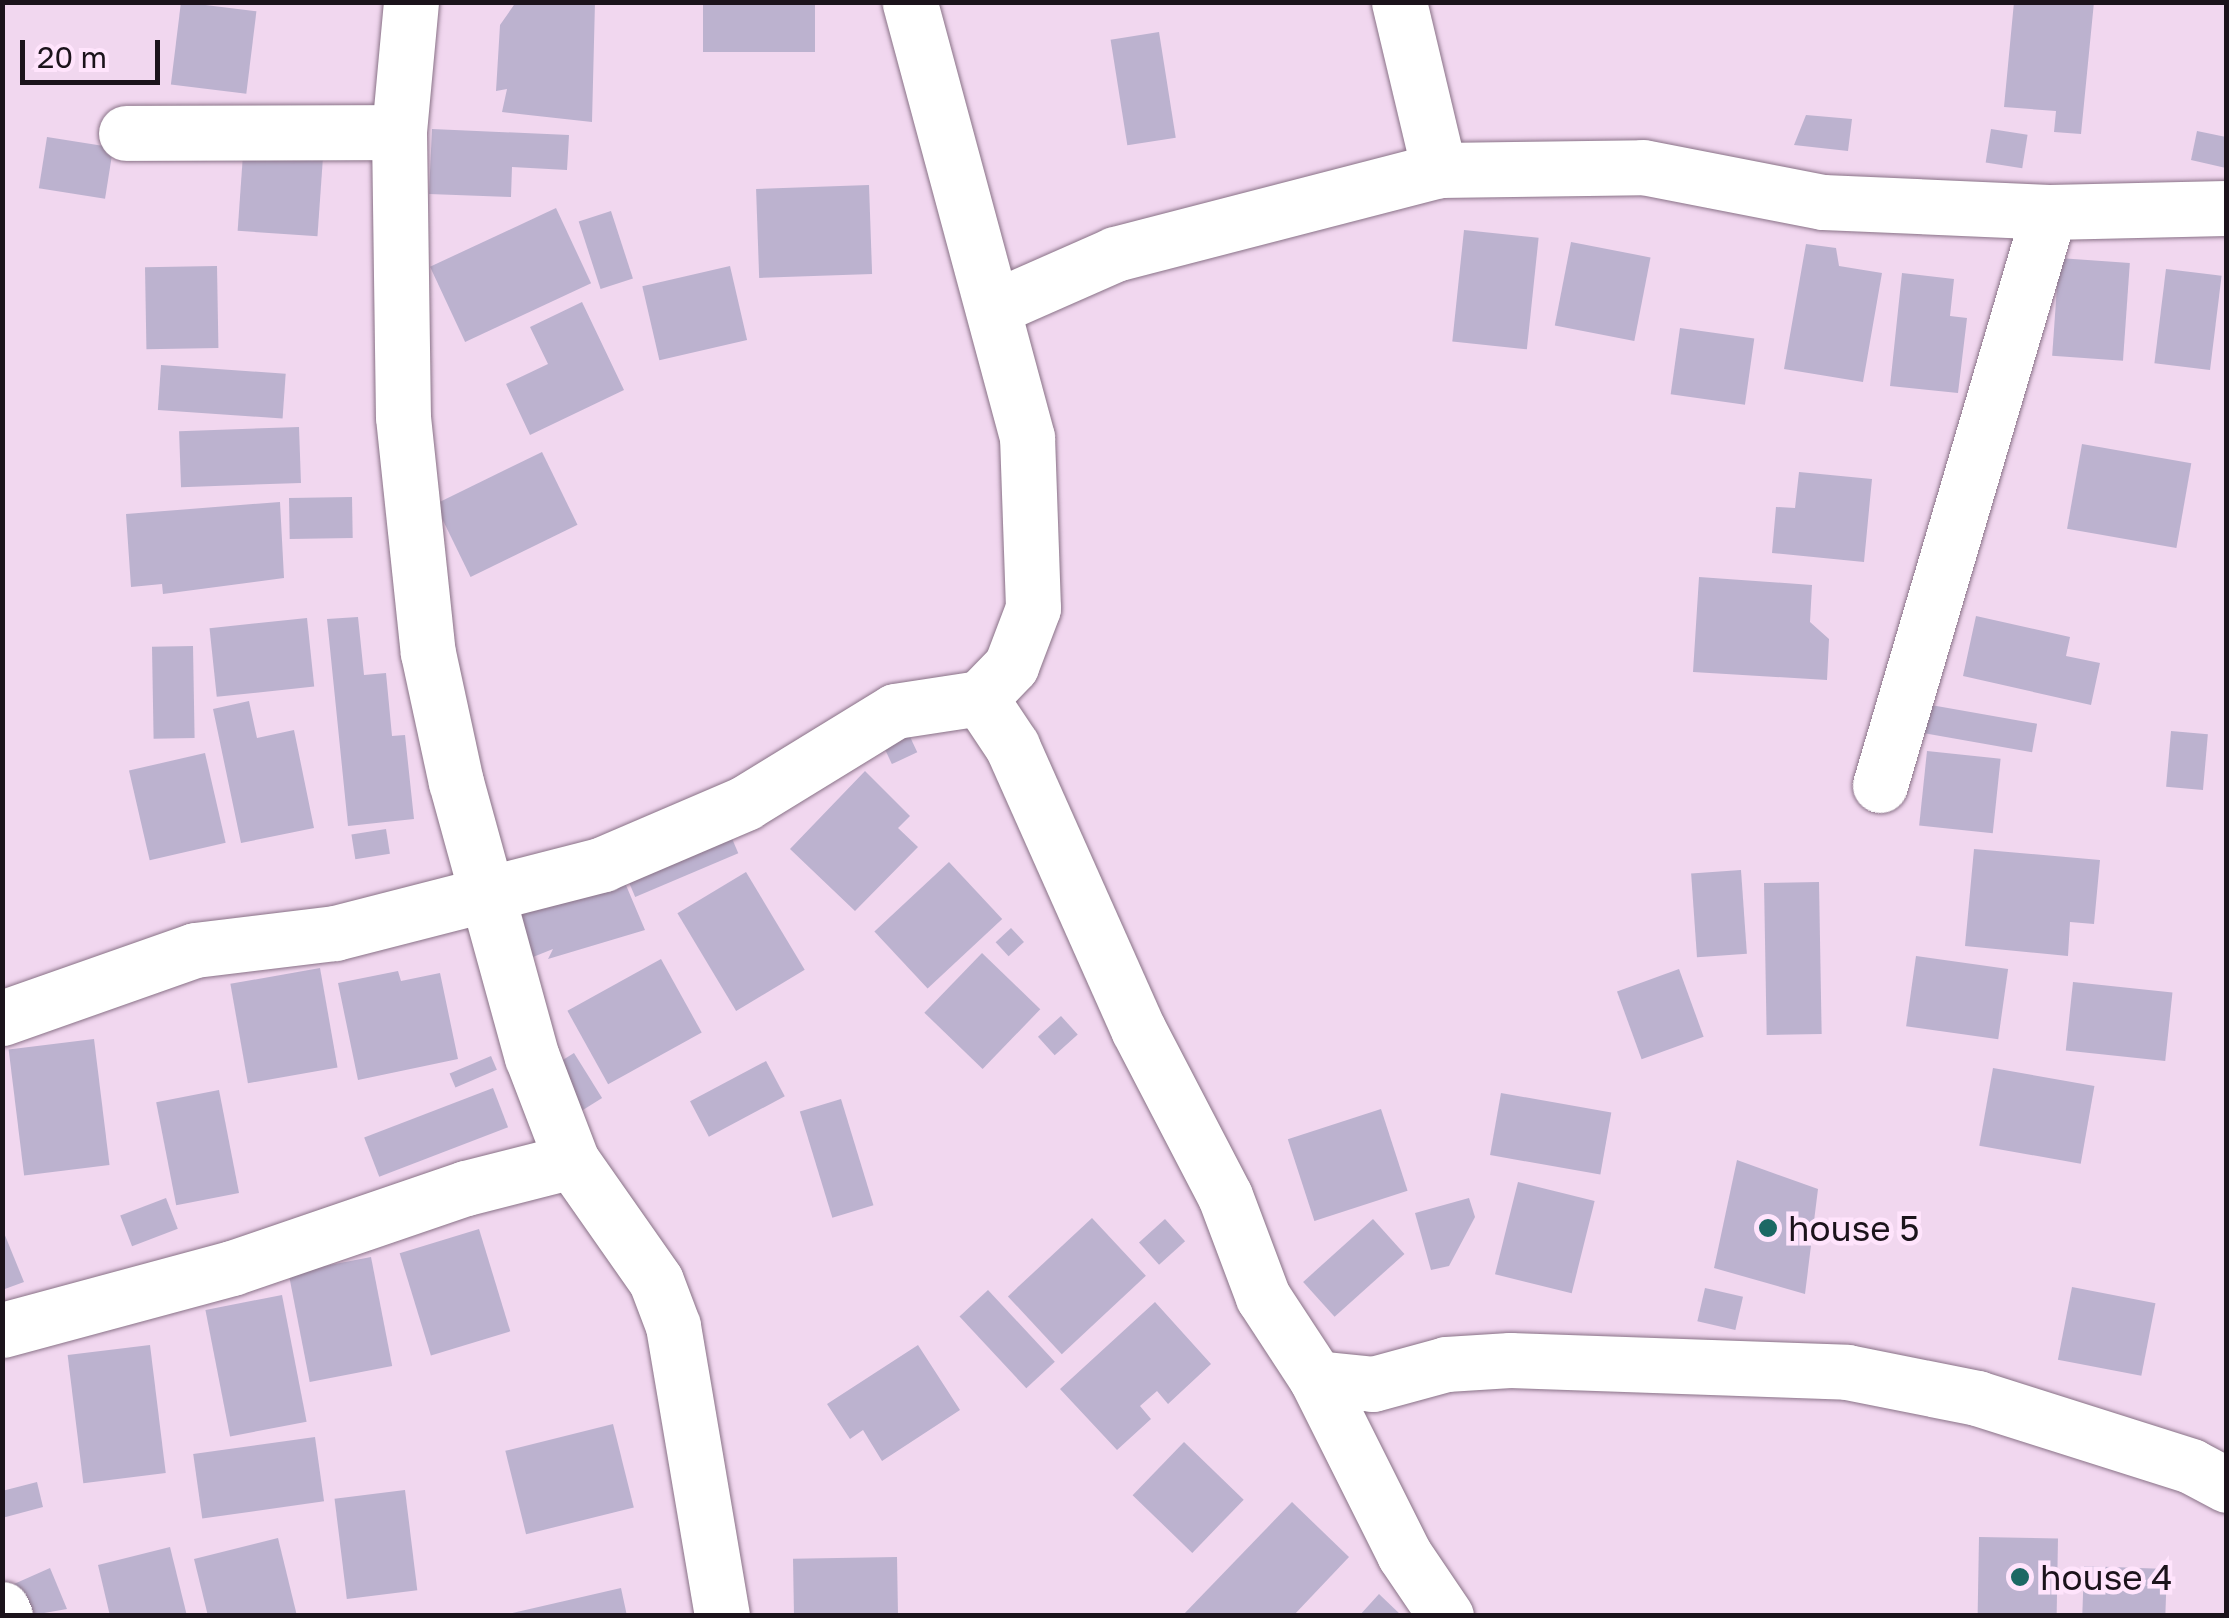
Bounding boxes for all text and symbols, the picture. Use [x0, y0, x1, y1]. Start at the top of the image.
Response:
scale bar [25, 20, 165, 82]
text: 20 m [37, 39, 107, 75]
place label: house 5 [1788, 1207, 1920, 1249]
marker: house 5 [1757, 1217, 1779, 1239]
place label: house 4 [2040, 1556, 2173, 1598]
marker: house 4 [2009, 1566, 2031, 1588]

